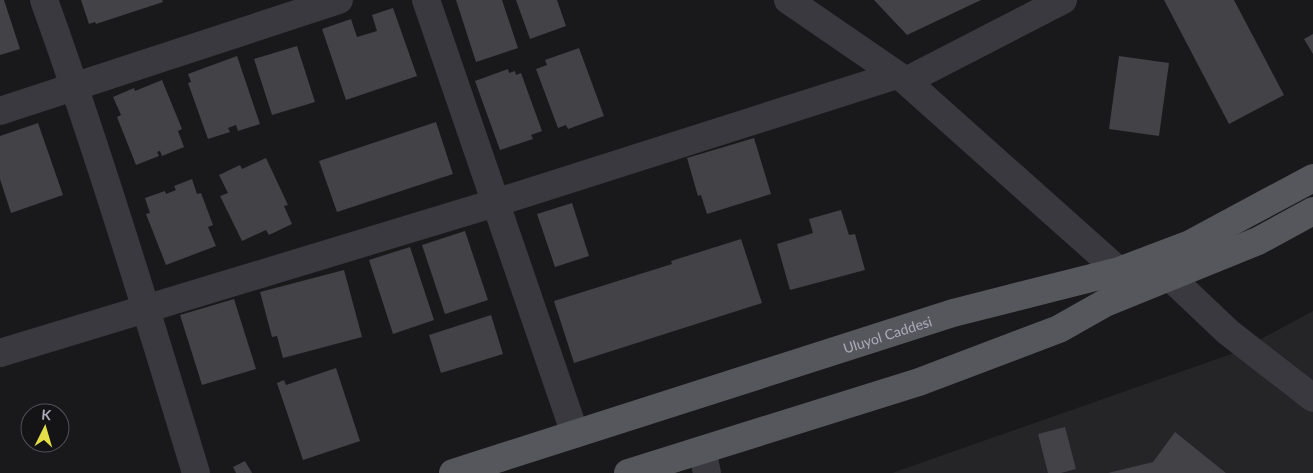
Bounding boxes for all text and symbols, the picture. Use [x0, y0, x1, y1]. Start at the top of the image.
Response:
street label: Uluyol Caddesi [841, 312, 934, 356]
north arrow [20, 403, 70, 453]
text: K [41, 406, 52, 423]

